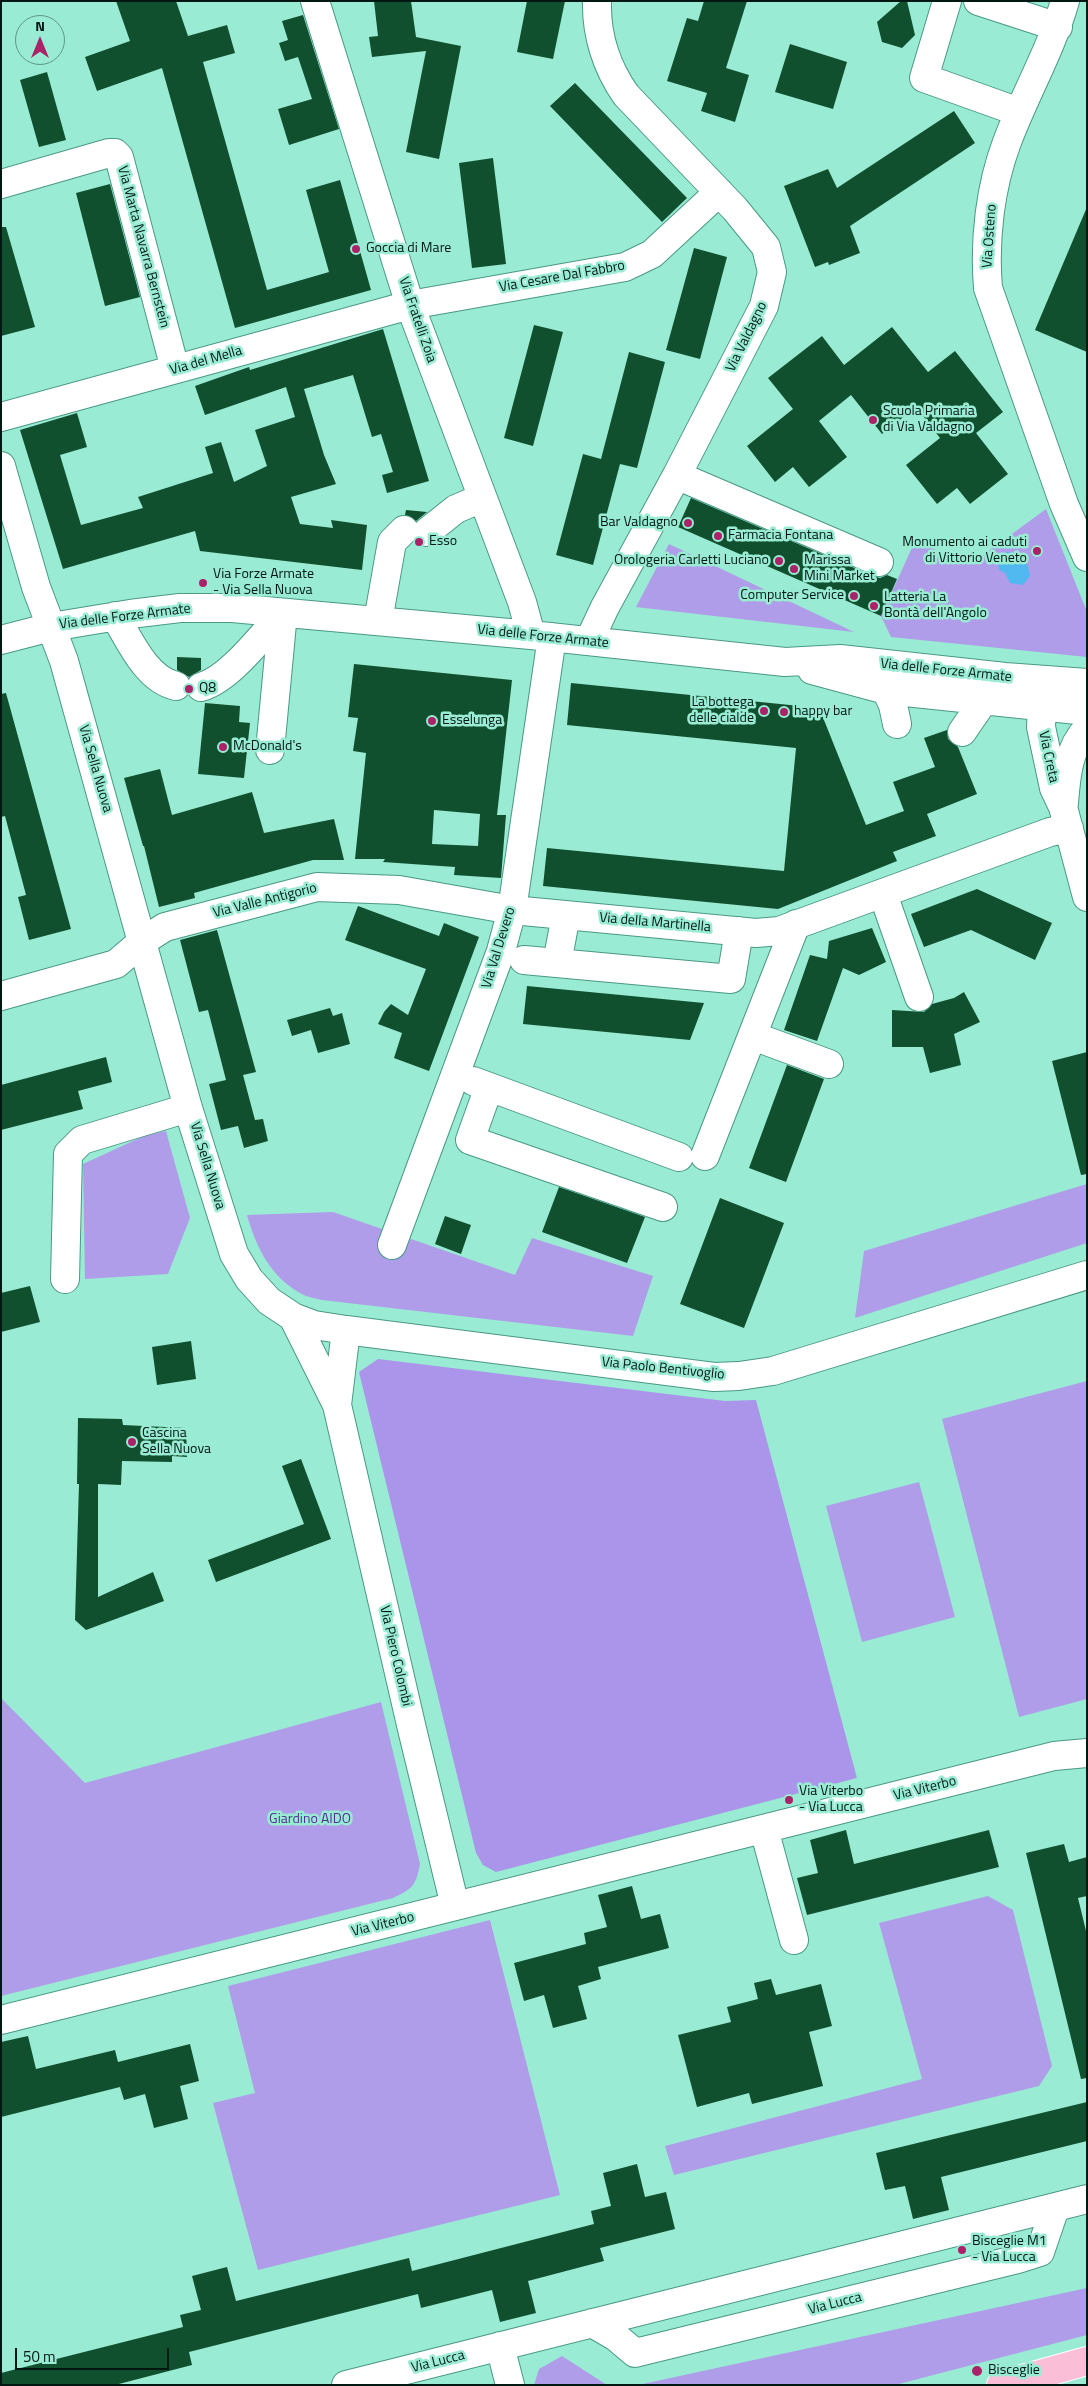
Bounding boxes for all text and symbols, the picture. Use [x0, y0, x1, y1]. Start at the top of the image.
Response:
north arrow [15, 15, 65, 65]
text: N [35, 15, 45, 36]
street label: Via Marta Navarra Bernstein [113, 164, 173, 330]
street label: Via Osteno [979, 204, 1001, 268]
place label: Goccia di Mare [366, 241, 451, 257]
marker: Goccia di Mare [350, 243, 362, 255]
street label: Via Cesare Dal Fabbro [498, 258, 626, 296]
street label: Via Fratelli Zoia [394, 275, 440, 365]
street label: Via Valdagno [723, 299, 771, 375]
street label: Via del Mella [168, 343, 244, 379]
place label: Scuola Primaria di Via Valdagno [883, 404, 975, 437]
marker: Scuola Primaria di Via Valdagno [867, 414, 879, 426]
place label: Bar Valdagno [600, 515, 678, 531]
marker: Bar Valdagno [682, 517, 694, 529]
place label: Farmacia Fontana [728, 528, 833, 544]
marker: Farmacia Fontana [712, 530, 724, 542]
place label: Esso [429, 534, 457, 550]
place label: Monumento ai caduti di Vittorio Veneto [902, 535, 1027, 568]
marker: Esso [413, 536, 425, 548]
marker: Monumento ai caduti di Vittorio Veneto [1031, 545, 1043, 557]
place label: Orologeria Carletti Luciano [614, 553, 769, 569]
place label: Marissa Mini Market [804, 553, 875, 586]
marker: Orologeria Carletti Luciano [773, 555, 785, 567]
marker: Marissa Mini Market [788, 563, 800, 575]
place label: Via Forze Armate - Via Sella Nuova [213, 567, 314, 600]
marker: Via Forze Armate - Via Sella Nuova [197, 577, 209, 589]
place label: Computer Service [740, 588, 844, 604]
marker: Computer Service [848, 590, 860, 602]
place label: Latteria La Bontà dell'Angolo [884, 590, 987, 622]
marker: Latteria La Bontà dell'Angolo [868, 600, 880, 612]
street label: Via delle Forze Armate [58, 601, 192, 633]
street label: Via delle Forze Armate [476, 622, 610, 652]
street label: Via delle Forze Armate [879, 656, 1013, 686]
place label: Q8 [199, 681, 216, 697]
marker: Q8 [183, 683, 195, 695]
place label: La bottega delle cialde [689, 695, 754, 728]
place label: happy bar [794, 704, 852, 720]
marker: La bottega delle cialde [758, 705, 770, 717]
marker: happy bar [778, 706, 790, 718]
place label: Esselunga [442, 713, 502, 729]
marker: Esselunga [426, 715, 438, 727]
street label: Via Sella Nuova [74, 723, 116, 815]
street label: Via Creta [1034, 730, 1062, 784]
place label: McDonald's [233, 739, 302, 755]
marker: McDonald's [217, 741, 229, 753]
street label: Via Valle Antigorio [211, 880, 319, 922]
street label: Via Val Devero [479, 905, 519, 991]
street label: Via della Martinella [598, 910, 712, 936]
street label: Via Sella Nuova [186, 1120, 228, 1212]
street label: Via Paolo Bentivoglio [601, 1354, 725, 1384]
place label: Cascina Sella Nuova [142, 1426, 211, 1458]
marker: Cascina Sella Nuova [126, 1436, 138, 1448]
street label: Via Piero Colombi [375, 1604, 415, 1708]
street label: Via Viterbo [892, 1773, 958, 1805]
place label: Via Viterbo - Via Lucca [799, 1784, 863, 1816]
marker: Via Viterbo - Via Lucca [783, 1794, 795, 1806]
park label: Giardino AIDO [269, 1812, 351, 1828]
street label: Via Viterbo [350, 1909, 416, 1941]
place label: Bisceglie M1 - Via Lucca [972, 2234, 1047, 2266]
marker: Bisceglie M1 - Via Lucca [956, 2244, 968, 2256]
street label: Via Lucca [807, 2289, 863, 2319]
scale bar [18, 2338, 171, 2370]
text: 50 m [23, 2345, 56, 2368]
street label: Via Lucca [410, 2347, 466, 2377]
place label: Bisceglie [988, 2363, 1040, 2379]
marker: Bisceglie [970, 2364, 984, 2378]

